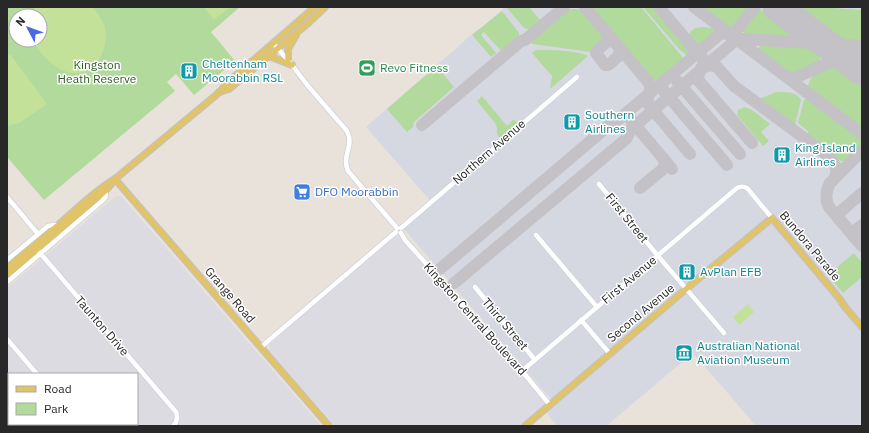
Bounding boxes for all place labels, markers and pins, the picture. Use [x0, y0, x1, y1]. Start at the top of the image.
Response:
place label: Cheltenham Moorabbin RSL [202, 56, 283, 85]
sports icon: Revo Fitness [357, 58, 377, 78]
place label: Revo Fitness [380, 60, 448, 75]
building icon: Cheltenham Moorabbin RSL [179, 61, 199, 81]
place label: Southern Airlines [585, 107, 634, 136]
building icon: Southern Airlines [562, 112, 582, 132]
place label: King Island Airlines [795, 140, 856, 169]
building icon: King Island Airlines [772, 145, 792, 165]
supermarket icon: DFO Moorabbin [292, 182, 312, 202]
place label: DFO Moorabbin [315, 184, 399, 199]
building icon: AvPlan EFB [677, 262, 697, 282]
place label: AvPlan EFB [700, 264, 762, 279]
place label: Australian National Aviation Museum [697, 338, 800, 367]
museum icon: Australian National Aviation Museum [674, 343, 694, 363]

